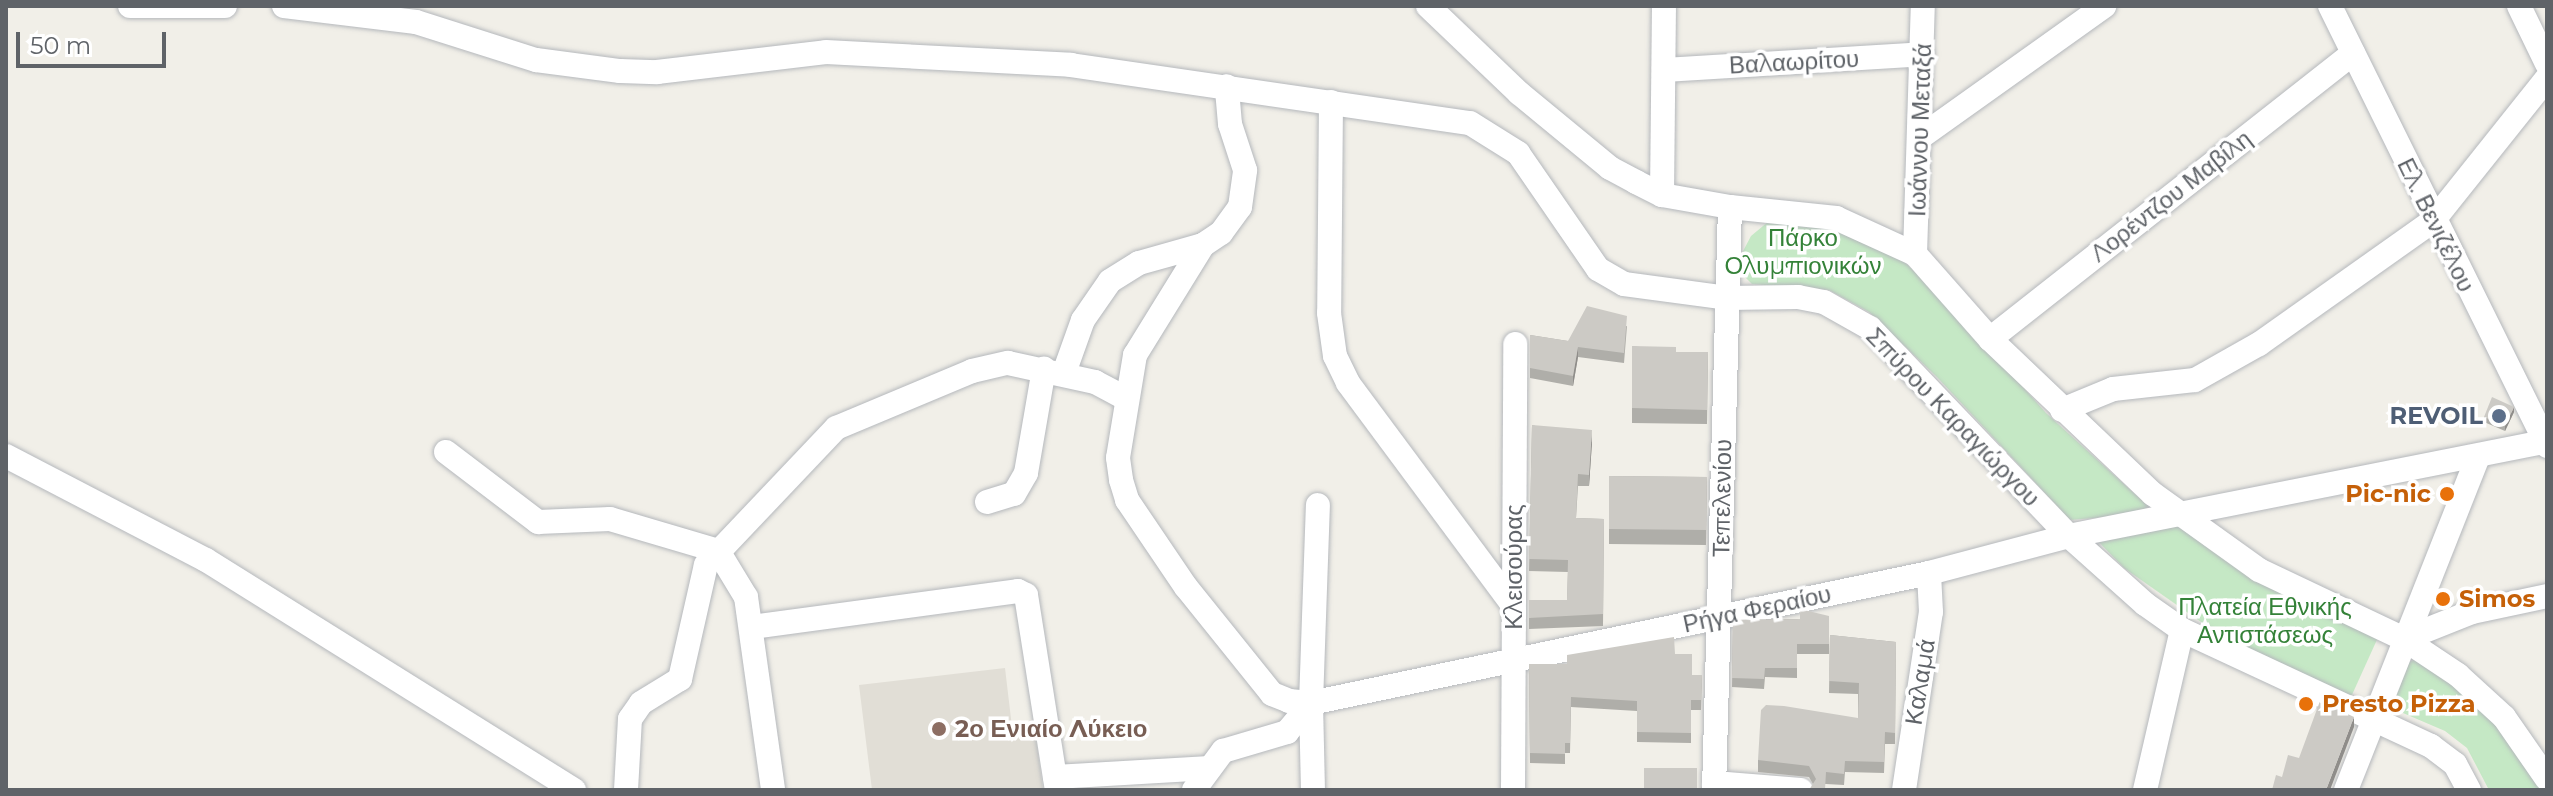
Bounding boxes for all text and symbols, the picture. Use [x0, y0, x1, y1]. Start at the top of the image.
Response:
scale bar [20, 16, 170, 66]
text: 50 m [30, 31, 91, 60]
street label: Ιωάννου Μεταξά [1903, 43, 1937, 217]
street label: Βαλαωρίτου [1728, 44, 1860, 80]
street label: Λορέντζου Μαβίλη [2085, 124, 2257, 268]
street label: Ελ. Βενιζέλου [2391, 153, 2481, 297]
park label: Πάρκο Ολυμπιονικών [1725, 224, 1881, 280]
street label: Σπύρου Καραγιώργου [1860, 322, 2046, 512]
place label: REVOIL [2390, 402, 2483, 430]
marker: REVOIL [2490, 407, 2508, 425]
street label: Τεπελενίου [1707, 439, 1737, 557]
place label: Pic-nic [2345, 480, 2431, 508]
marker: Pic-nic [2438, 485, 2456, 503]
street label: Κλεισούρας [1500, 504, 1528, 630]
street label: Ρήγα Φεραίου [1680, 579, 1834, 639]
place label: Simos [2459, 585, 2535, 613]
marker: Simos [2434, 590, 2452, 608]
park label: Πλατεία Εθνικής Αντιστάσεως [2178, 593, 2352, 649]
street label: Καλαμά [1899, 637, 1941, 727]
place label: Presto Pizza [2322, 690, 2476, 718]
marker: Presto Pizza [2297, 695, 2315, 713]
place label: 2ο Ενιαίο Λύκειο [955, 715, 1147, 743]
marker: 2ο Ενιαίο Λύκειο [930, 720, 948, 738]

